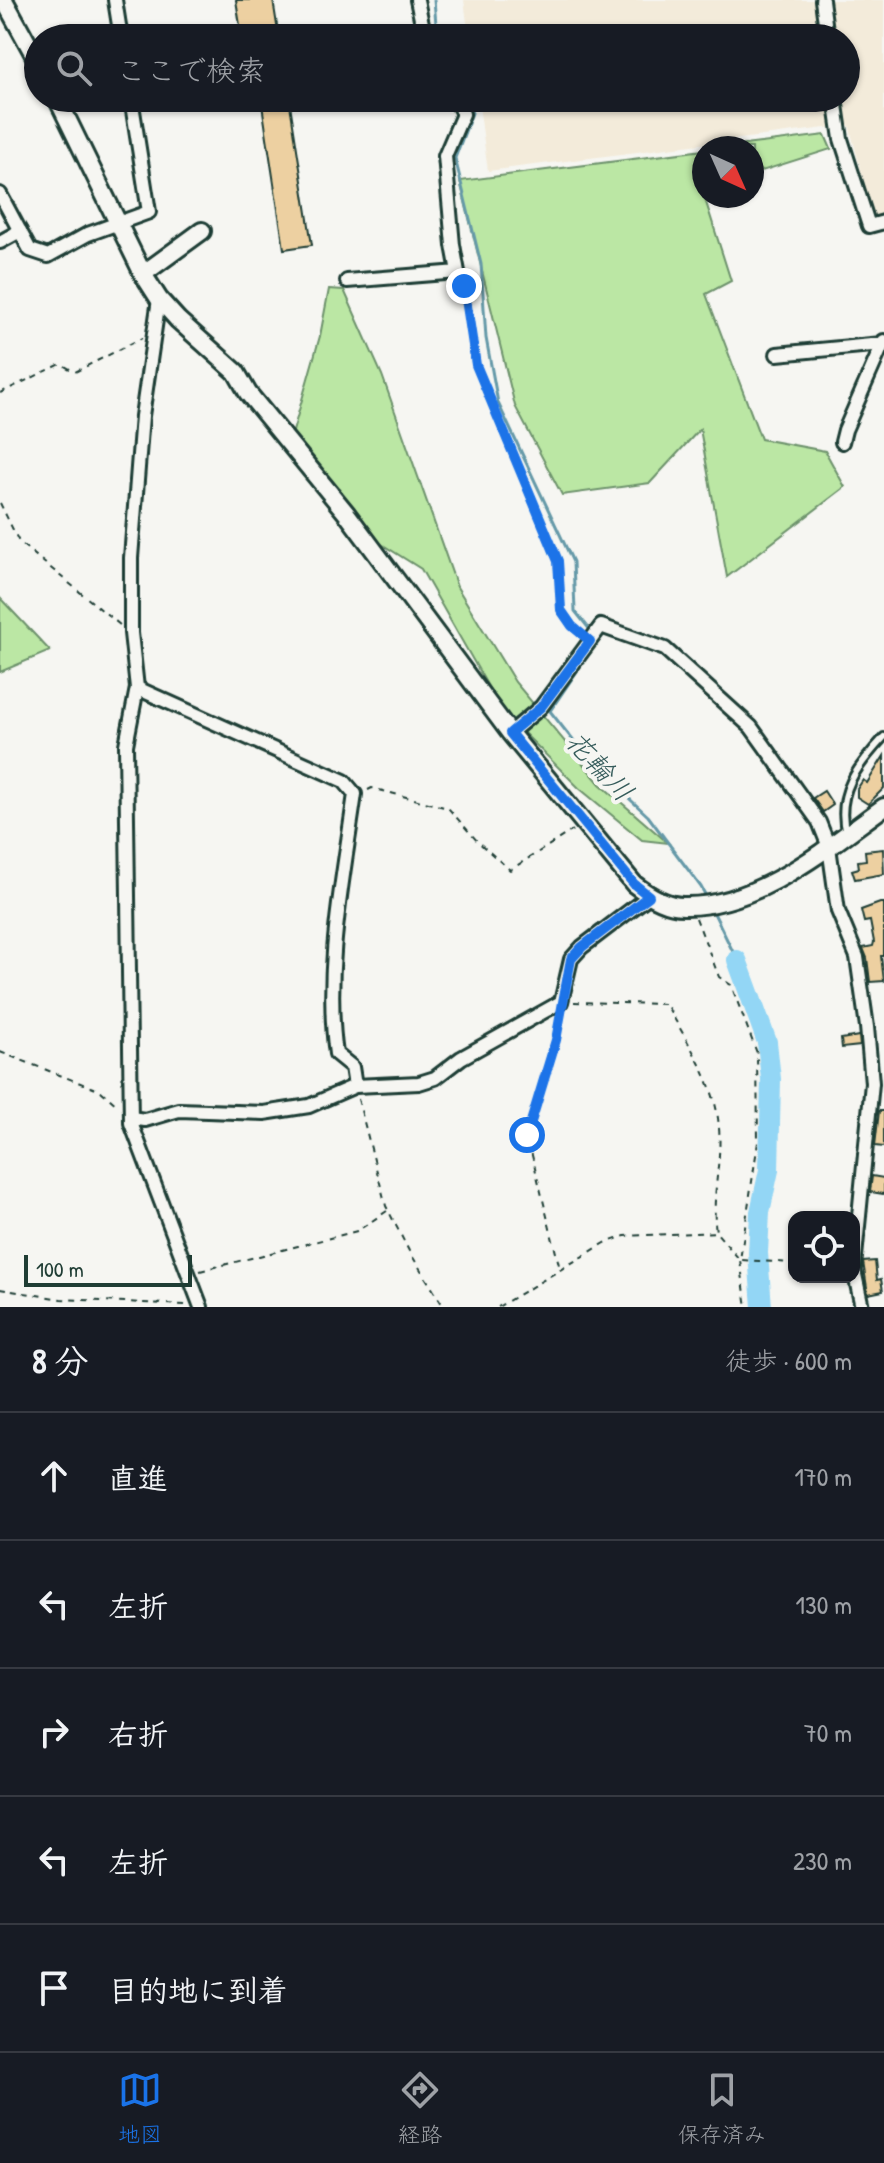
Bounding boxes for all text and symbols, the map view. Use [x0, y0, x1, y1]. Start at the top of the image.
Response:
search box [24, 24, 860, 112]
icon: search [52, 46, 96, 90]
text: ここで検索 [116, 50, 266, 90]
north arrow [692, 136, 764, 208]
route end [446, 268, 482, 304]
water label: 花輪川 [557, 722, 643, 810]
route start [509, 1117, 545, 1153]
map controls [788, 1211, 860, 1283]
button: locate [788, 1211, 860, 1283]
scale bar [24, 1251, 192, 1287]
text: 100 m [36, 1254, 84, 1284]
text: 8 分 [32, 1338, 89, 1384]
text: 徒歩 · 600 m [726, 1343, 852, 1378]
icon: ahead [32, 1454, 76, 1498]
text: 直進 [108, 1458, 168, 1498]
text: 170 m [794, 1459, 852, 1494]
icon: left [32, 1582, 76, 1626]
text: 左折 [108, 1586, 168, 1626]
text: 130 m [796, 1587, 852, 1622]
icon: right [32, 1710, 76, 1754]
text: 右折 [108, 1714, 168, 1754]
text: 70 m [804, 1715, 852, 1750]
icon: left [32, 1838, 76, 1882]
text: 左折 [108, 1842, 168, 1882]
text: 230 m [793, 1843, 852, 1878]
icon: arrive [32, 1966, 76, 2010]
text: 目的地に到着 [108, 1970, 288, 2010]
tab: 地図 [118, 2068, 162, 2149]
tab: 経路 [398, 2068, 442, 2149]
tab: 保存済み [678, 2068, 766, 2149]

